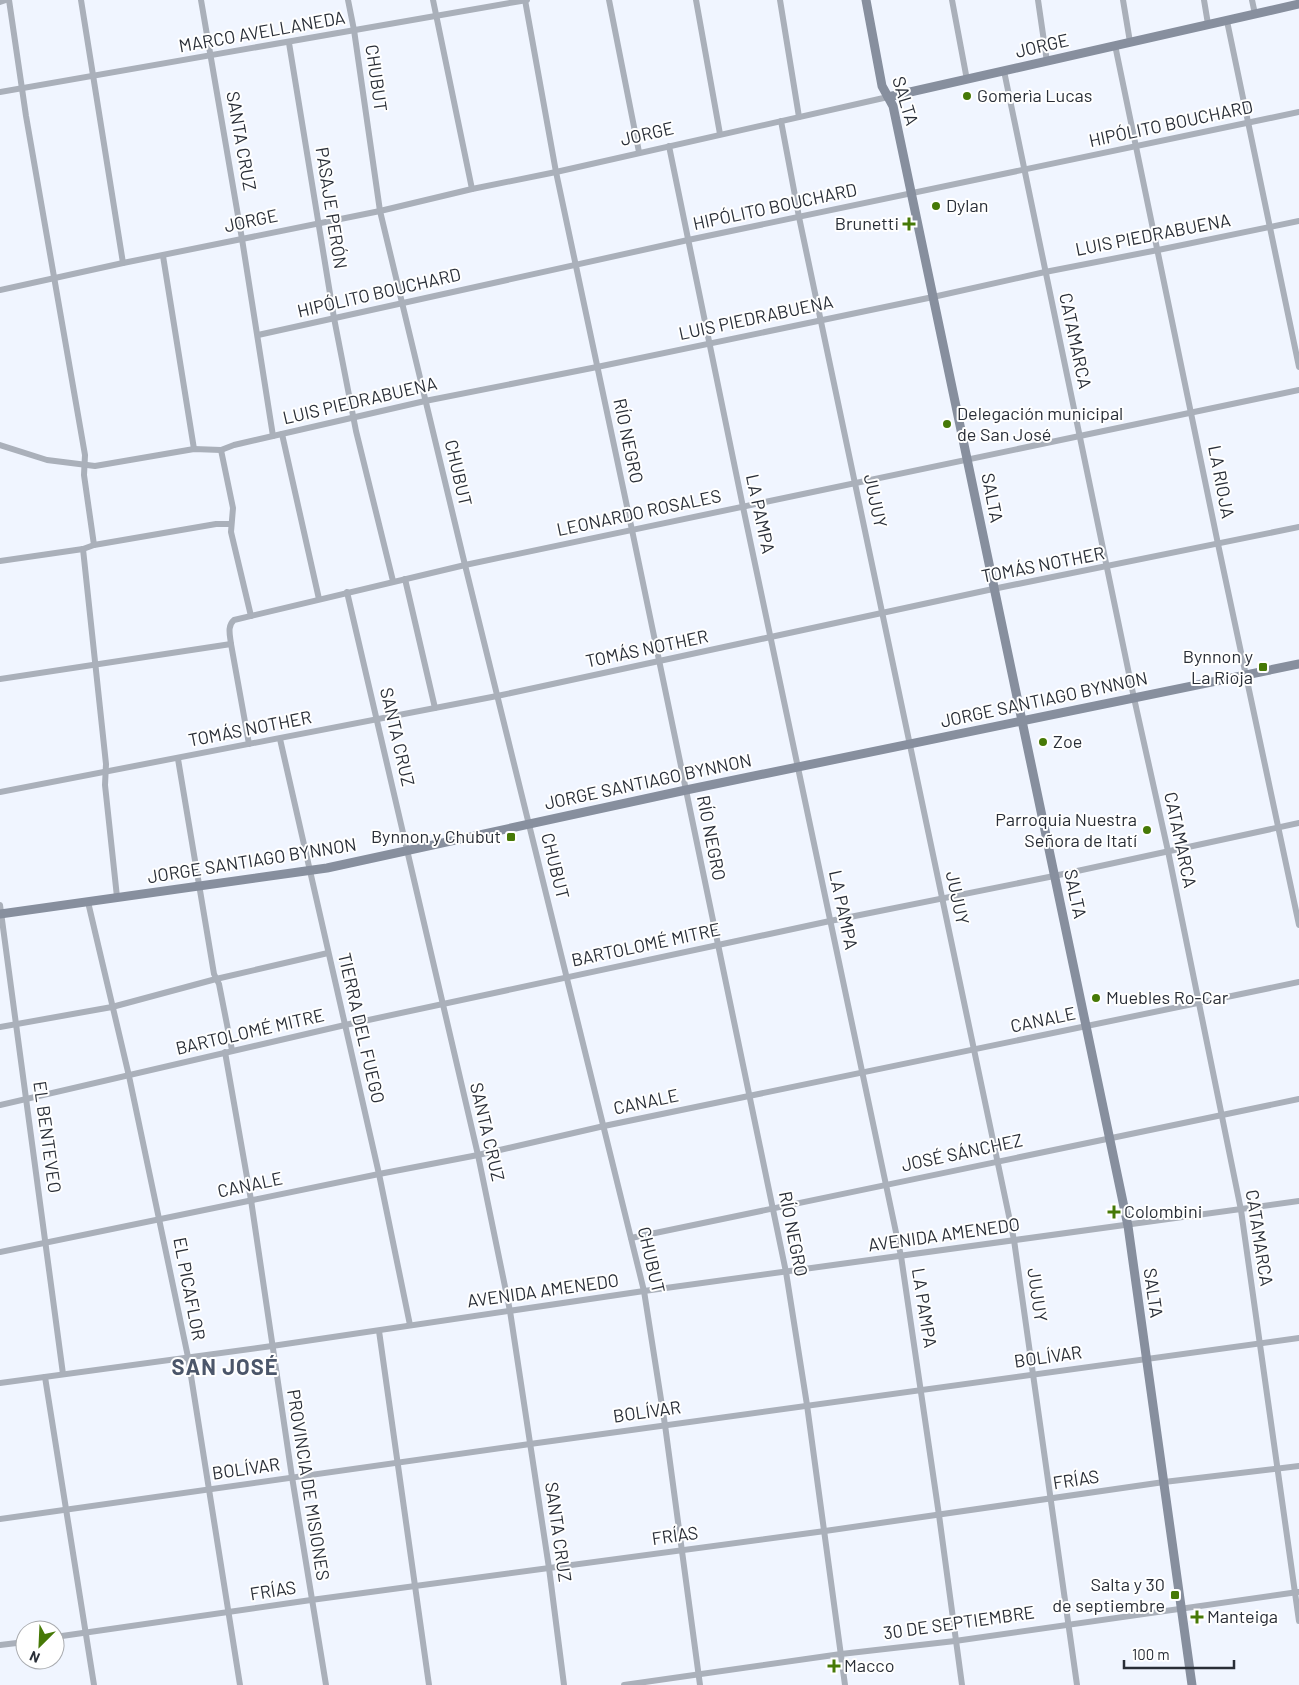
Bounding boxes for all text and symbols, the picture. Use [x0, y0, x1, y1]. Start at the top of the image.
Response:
street label: MARCO AVELLANEDA [177, 6, 347, 56]
street label: JORGE [1013, 28, 1071, 62]
street label: CHUBUT [361, 43, 393, 113]
street label: SALTA [888, 73, 924, 128]
place label: Gomerìa Lucas [977, 84, 1092, 106]
street label: SANTA CRUZ [222, 89, 262, 192]
marker: Gomerìa Lucas [961, 90, 973, 102]
street label: HIPÓLITO BOUCHARD [1087, 95, 1255, 151]
street label: JORGE [618, 116, 676, 150]
street label: PASAJE PERÓN [311, 145, 352, 270]
street label: HIPÓLITO BOUCHARD [691, 178, 859, 234]
place label: Dylan [946, 194, 988, 216]
marker: Dylan [930, 200, 942, 212]
street label: JORGE [222, 204, 280, 236]
street label: LUIS PIEDRABUENA [1073, 208, 1232, 260]
place label: Brunetti [835, 212, 899, 234]
marker: Brunetti [903, 218, 915, 230]
street label: HIPÓLITO BOUCHARD [295, 263, 463, 322]
street label: LUIS PIEDRABUENA [676, 290, 835, 344]
street label: CATAMARCA [1055, 291, 1097, 391]
street label: LUIS PIEDRABUENA [281, 372, 439, 428]
street label: RÍO NEGRO [609, 396, 649, 485]
place label: Delegación municipal de San José [957, 402, 1123, 445]
marker: Delegación municipal de San José [941, 418, 953, 430]
street label: CHUBUT [441, 437, 477, 508]
street label: LA RIOJA [1204, 443, 1240, 520]
street label: SALTA [977, 471, 1009, 525]
street label: LA PAMPA [742, 472, 780, 556]
street label: JUJUY [860, 472, 892, 530]
street label: LEONARDO ROSALES [555, 484, 723, 540]
street label: TOMÁS NOTHER [979, 541, 1106, 587]
street label: TOMÁS NOTHER [583, 624, 710, 672]
place label: Bynnon y La Rioja [1183, 645, 1253, 688]
marker: Bynnon y La Rioja [1257, 661, 1269, 673]
street label: JORGE SANTIAGO BYNNON [938, 666, 1149, 732]
street label: SANTA CRUZ [376, 685, 420, 788]
street label: TOMÁS NOTHER [186, 705, 313, 751]
place label: Zoe [1053, 730, 1082, 752]
marker: Zoe [1037, 736, 1049, 748]
street label: JORGE SANTIAGO BYNNON [542, 748, 753, 814]
street label: CATAMARCA [1160, 790, 1202, 890]
street label: RÍO NEGRO [693, 793, 731, 882]
place label: Parroquia Nuestra Señora de Itatí [995, 808, 1137, 851]
marker: Parroquia Nuestra Señora de Itatí [1141, 824, 1153, 836]
place label: Bynnon y Chubut [371, 825, 501, 847]
street label: CHUBUT [537, 830, 575, 901]
marker: Bynnon y Chubut [505, 831, 517, 843]
street label: JORGE SANTIAGO BYNNON [146, 833, 358, 887]
street label: SALTA [1060, 867, 1092, 921]
street label: LA PAMPA [825, 868, 863, 952]
street label: JUJUY [942, 869, 974, 927]
street label: BARTOLOMÉ MITRE [569, 917, 722, 971]
street label: TIERRA DEL FUEGO [334, 950, 390, 1105]
place label: Muebles Ro-Car [1106, 986, 1229, 1008]
marker: Muebles Ro-Car [1090, 992, 1102, 1004]
street label: CANALE [1008, 1001, 1077, 1037]
street label: BARTOLOMÉ MITRE [173, 1003, 326, 1059]
street label: EL BENTEVEO [29, 1079, 67, 1194]
street label: SANTA CRUZ [466, 1080, 510, 1183]
street label: CANALE [611, 1083, 680, 1119]
street label: JOSÉ SÁNCHEZ [899, 1128, 1024, 1176]
street label: CANALE [215, 1166, 284, 1202]
street label: CATAMARCA [1241, 1188, 1278, 1288]
street label: RÍO NEGRO [775, 1189, 813, 1278]
place label: Colombini [1124, 1200, 1202, 1222]
marker: Colombini [1108, 1206, 1120, 1218]
street label: AVENIDA AMENEDO [866, 1212, 1021, 1256]
street label: CHUBUT [634, 1224, 670, 1295]
street label: EL PICAFLOR [169, 1235, 211, 1342]
street label: LA PAMPA [908, 1266, 942, 1349]
street label: JUJUY [1023, 1266, 1053, 1323]
street label: SALTA [1140, 1266, 1168, 1319]
street label: AVENIDA AMENEDO [465, 1268, 620, 1312]
street label: BOLÍVAR [1013, 1340, 1083, 1372]
district label: SAN JOSÉ [171, 1353, 279, 1379]
street label: PROVINCIA DE MISIONES [283, 1388, 335, 1582]
street label: BOLÍVAR [612, 1395, 682, 1427]
street label: BOLÍVAR [211, 1452, 281, 1484]
street label: FRÍAS [1051, 1464, 1101, 1494]
street label: SANTA CRUZ [541, 1480, 577, 1583]
street label: FRÍAS [650, 1521, 700, 1549]
place label: Salta y 30 de septiembre [1052, 1573, 1165, 1616]
street label: FRÍAS [248, 1575, 298, 1605]
marker: Salta y 30 de septiembre [1169, 1589, 1181, 1601]
street label: 30 DE SEPTIEMBRE [882, 1600, 1036, 1644]
place label: Manteiga [1207, 1605, 1278, 1627]
marker: Manteiga [1191, 1611, 1203, 1623]
north arrow [15, 1620, 65, 1670]
scale bar [1124, 1638, 1234, 1670]
text: 100 m [1132, 1645, 1170, 1663]
text: N [27, 1648, 42, 1667]
place label: Macco [844, 1654, 895, 1676]
marker: Macco [828, 1660, 840, 1672]

